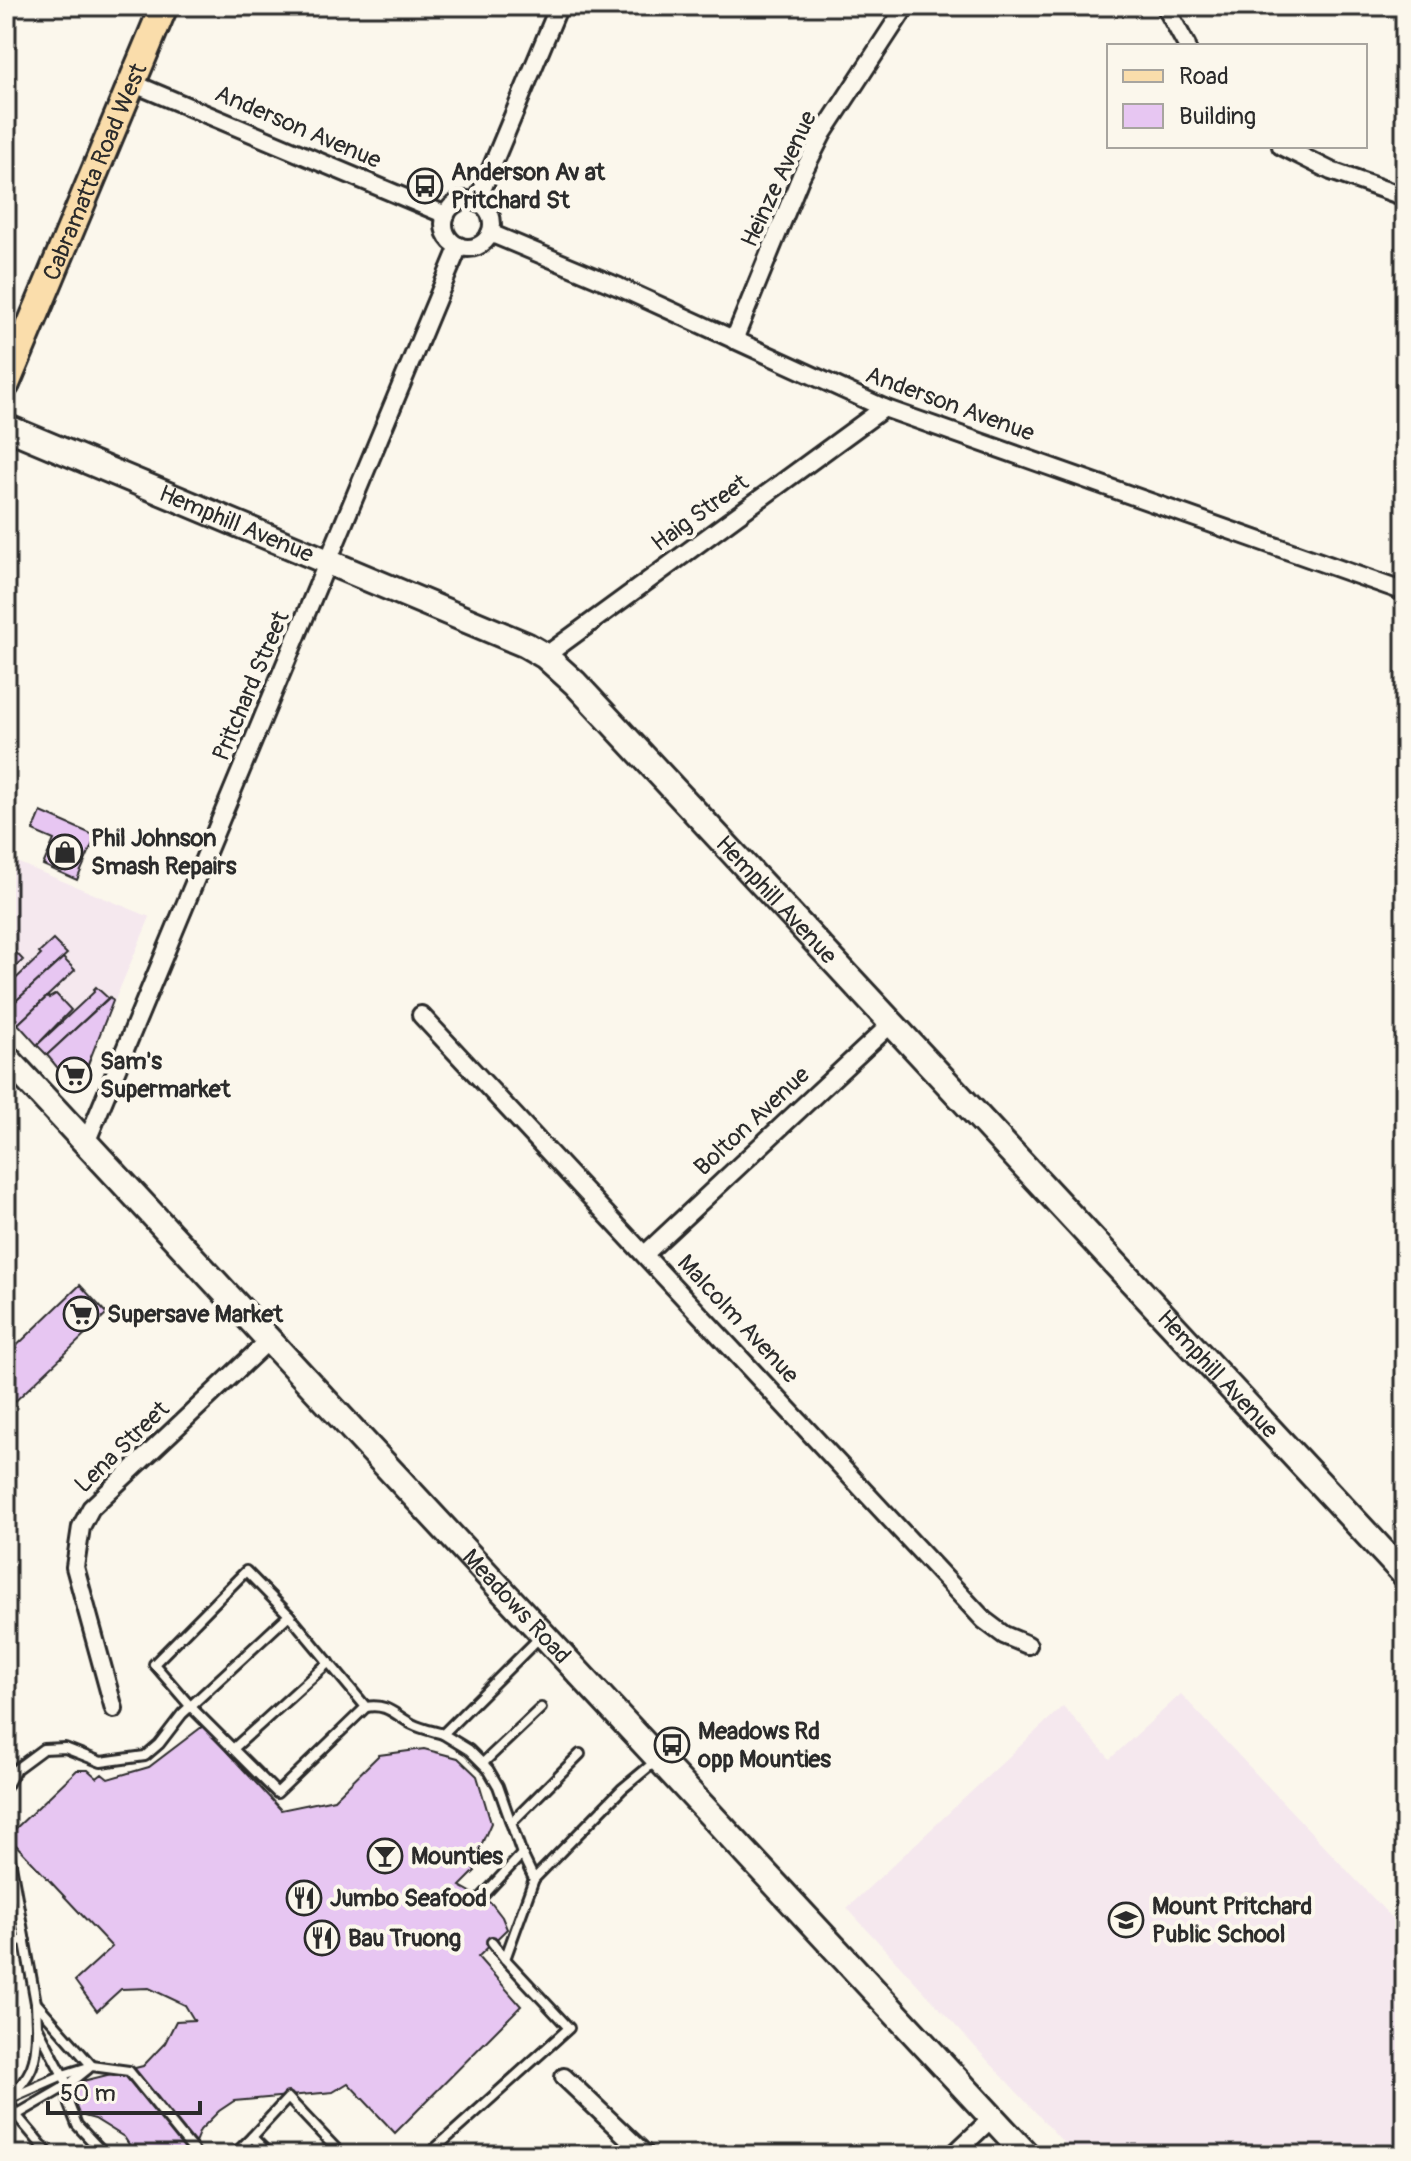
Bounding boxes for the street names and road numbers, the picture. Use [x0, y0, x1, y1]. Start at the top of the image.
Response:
street label: Cabramatta Road West [36, 59, 153, 285]
street label: Anderson Avenue [211, 79, 386, 175]
street label: Heinze Avenue [735, 106, 823, 252]
street label: Anderson Avenue [862, 360, 1039, 448]
street label: Haig Street [646, 468, 754, 558]
street label: Hemphill Avenue [155, 478, 318, 569]
street label: Pritchard Street [206, 606, 296, 765]
street label: Hemphill Avenue [710, 829, 843, 970]
street label: Bolton Avenue [688, 1060, 816, 1182]
street label: Malcolm Avenue [671, 1249, 805, 1389]
street label: Hemphill Avenue [1151, 1304, 1285, 1444]
street label: Lena Street [69, 1395, 175, 1499]
street label: Meadows Road [456, 1543, 577, 1670]

